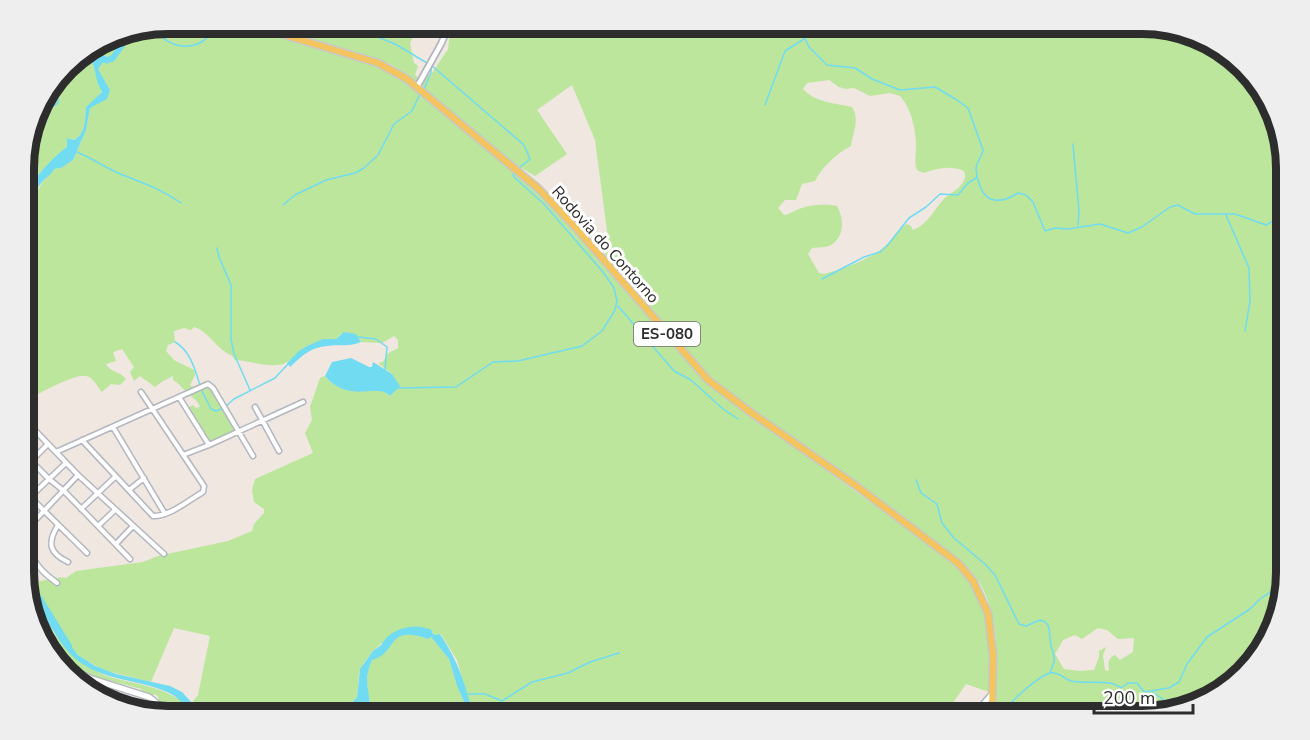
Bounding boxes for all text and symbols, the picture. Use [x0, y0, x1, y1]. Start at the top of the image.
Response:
street label: Rodovia do Contorno [547, 181, 664, 308]
road number: ES-080 [634, 322, 700, 346]
scale bar [1094, 677, 1193, 715]
text: 200 m [1103, 686, 1155, 710]

